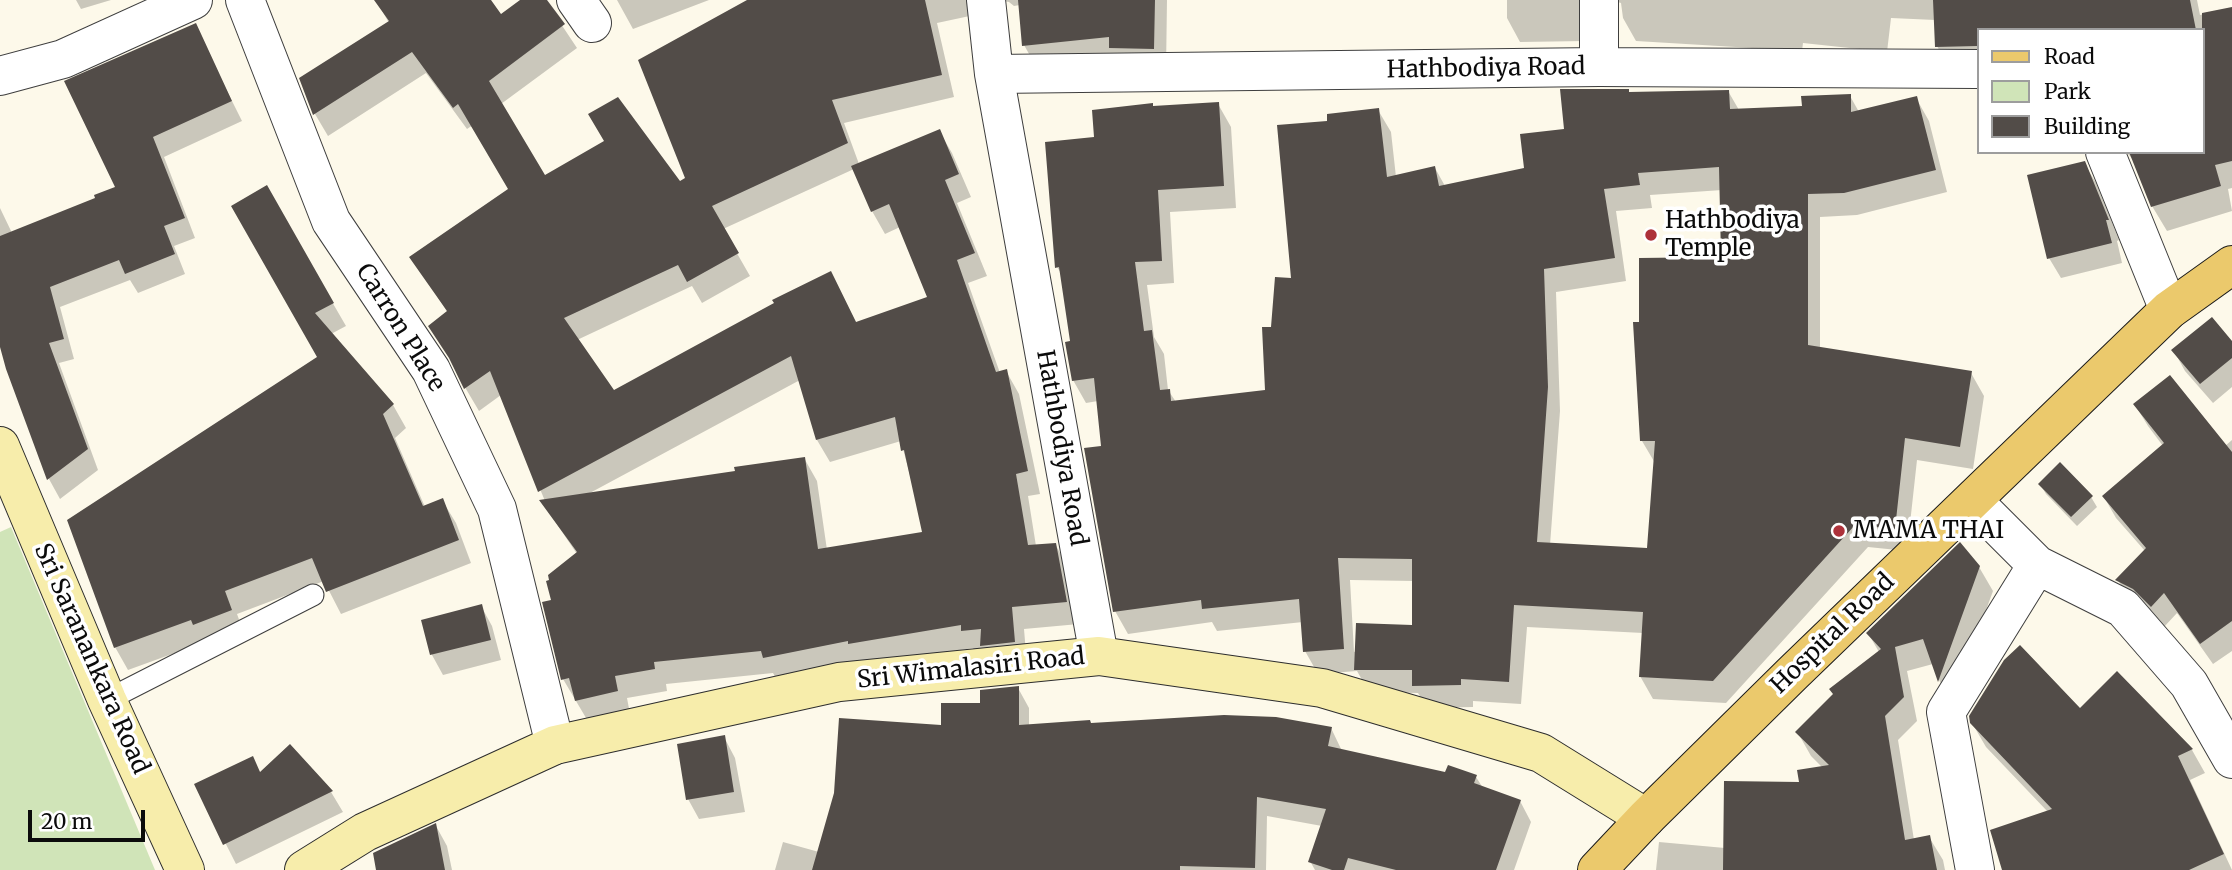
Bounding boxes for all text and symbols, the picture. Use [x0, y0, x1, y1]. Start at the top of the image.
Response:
legend [1976, 28, 2204, 154]
text: Road [2044, 43, 2095, 70]
street label: Hathbodiya Road [1386, 53, 1586, 85]
text: Park [2044, 78, 2091, 105]
text: Building [2044, 113, 2130, 140]
place label: Hathbodiya Temple [1665, 207, 1800, 263]
marker: Hathbodiya Temple [1643, 227, 1659, 243]
street label: Carron Place [349, 259, 451, 397]
street label: Hathbodiya Road [1030, 348, 1092, 548]
place label: MAMA THAI [1853, 517, 2004, 545]
marker: MAMA THAI [1831, 523, 1847, 539]
street label: Sri Saranankara Road [27, 539, 155, 779]
street label: Hospital Road [1765, 568, 1901, 700]
street label: Sri Wimalasiri Road [856, 643, 1086, 695]
scale bar [32, 796, 149, 840]
text: 20 m [41, 808, 92, 835]

